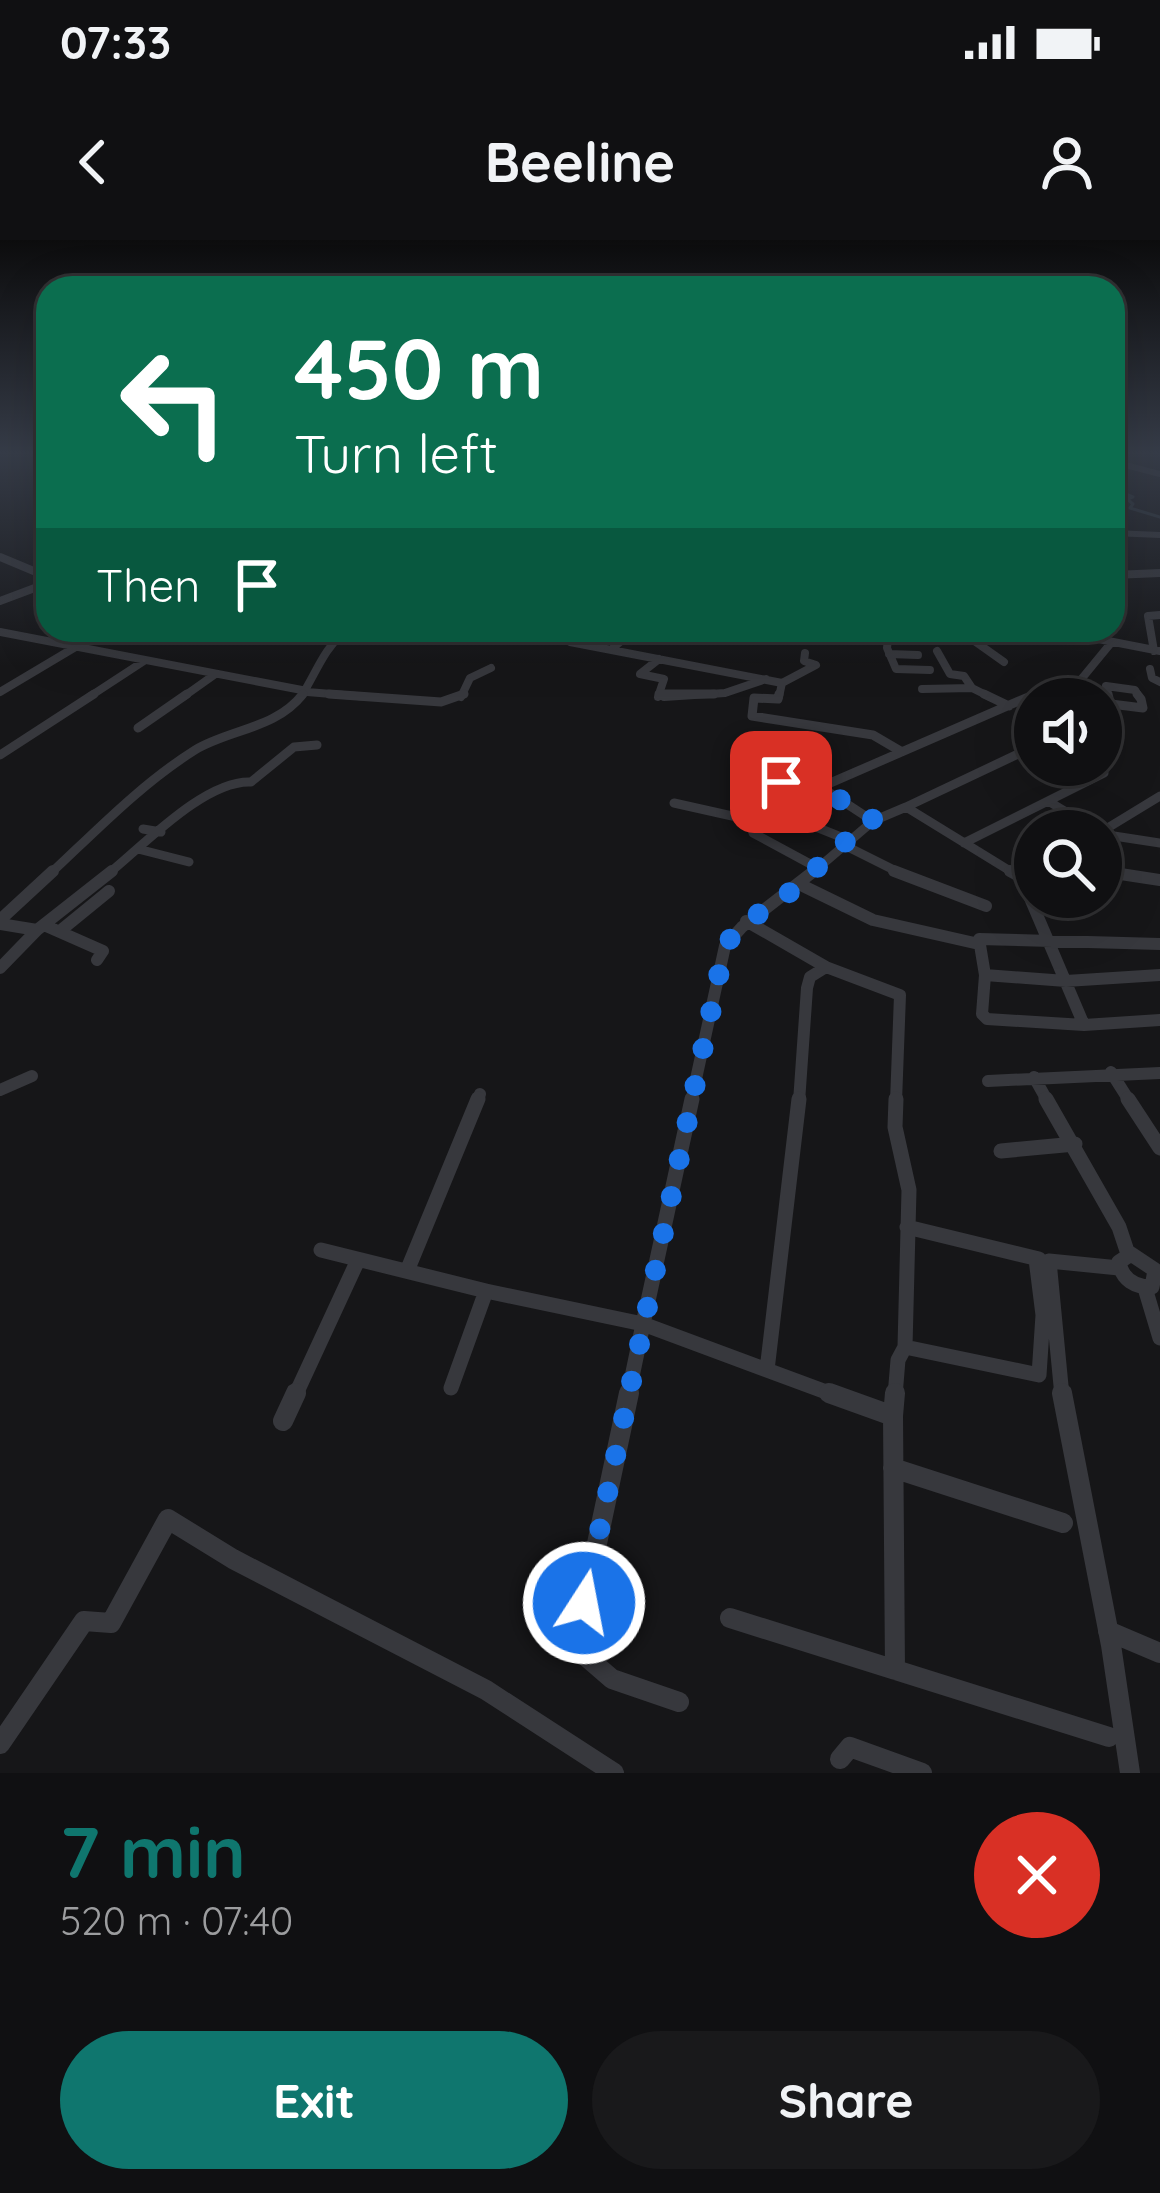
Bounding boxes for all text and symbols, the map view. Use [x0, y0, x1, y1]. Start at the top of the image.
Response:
text: 07:33 [60, 14, 171, 70]
text: Beeline [485, 128, 675, 196]
icon: back [60, 129, 126, 195]
icon: person [1034, 129, 1100, 195]
text: 450 m [294, 315, 544, 420]
icon: left [96, 324, 252, 480]
text: Turn left [294, 419, 498, 487]
icon: arrive [224, 552, 290, 618]
text: Then [96, 557, 200, 613]
map controls [1014, 678, 1122, 918]
button: sound [1014, 678, 1122, 786]
pin [730, 731, 832, 833]
icon: arrive [748, 749, 814, 815]
button: search [1014, 810, 1122, 918]
position arrow [521, 1540, 647, 1666]
text: 7 min [60, 1806, 246, 1896]
button: close [974, 1812, 1100, 1938]
text: 520 m · 07:40 [60, 1896, 293, 1945]
button: Exit [60, 2031, 568, 2169]
button: Share [592, 2031, 1100, 2169]

